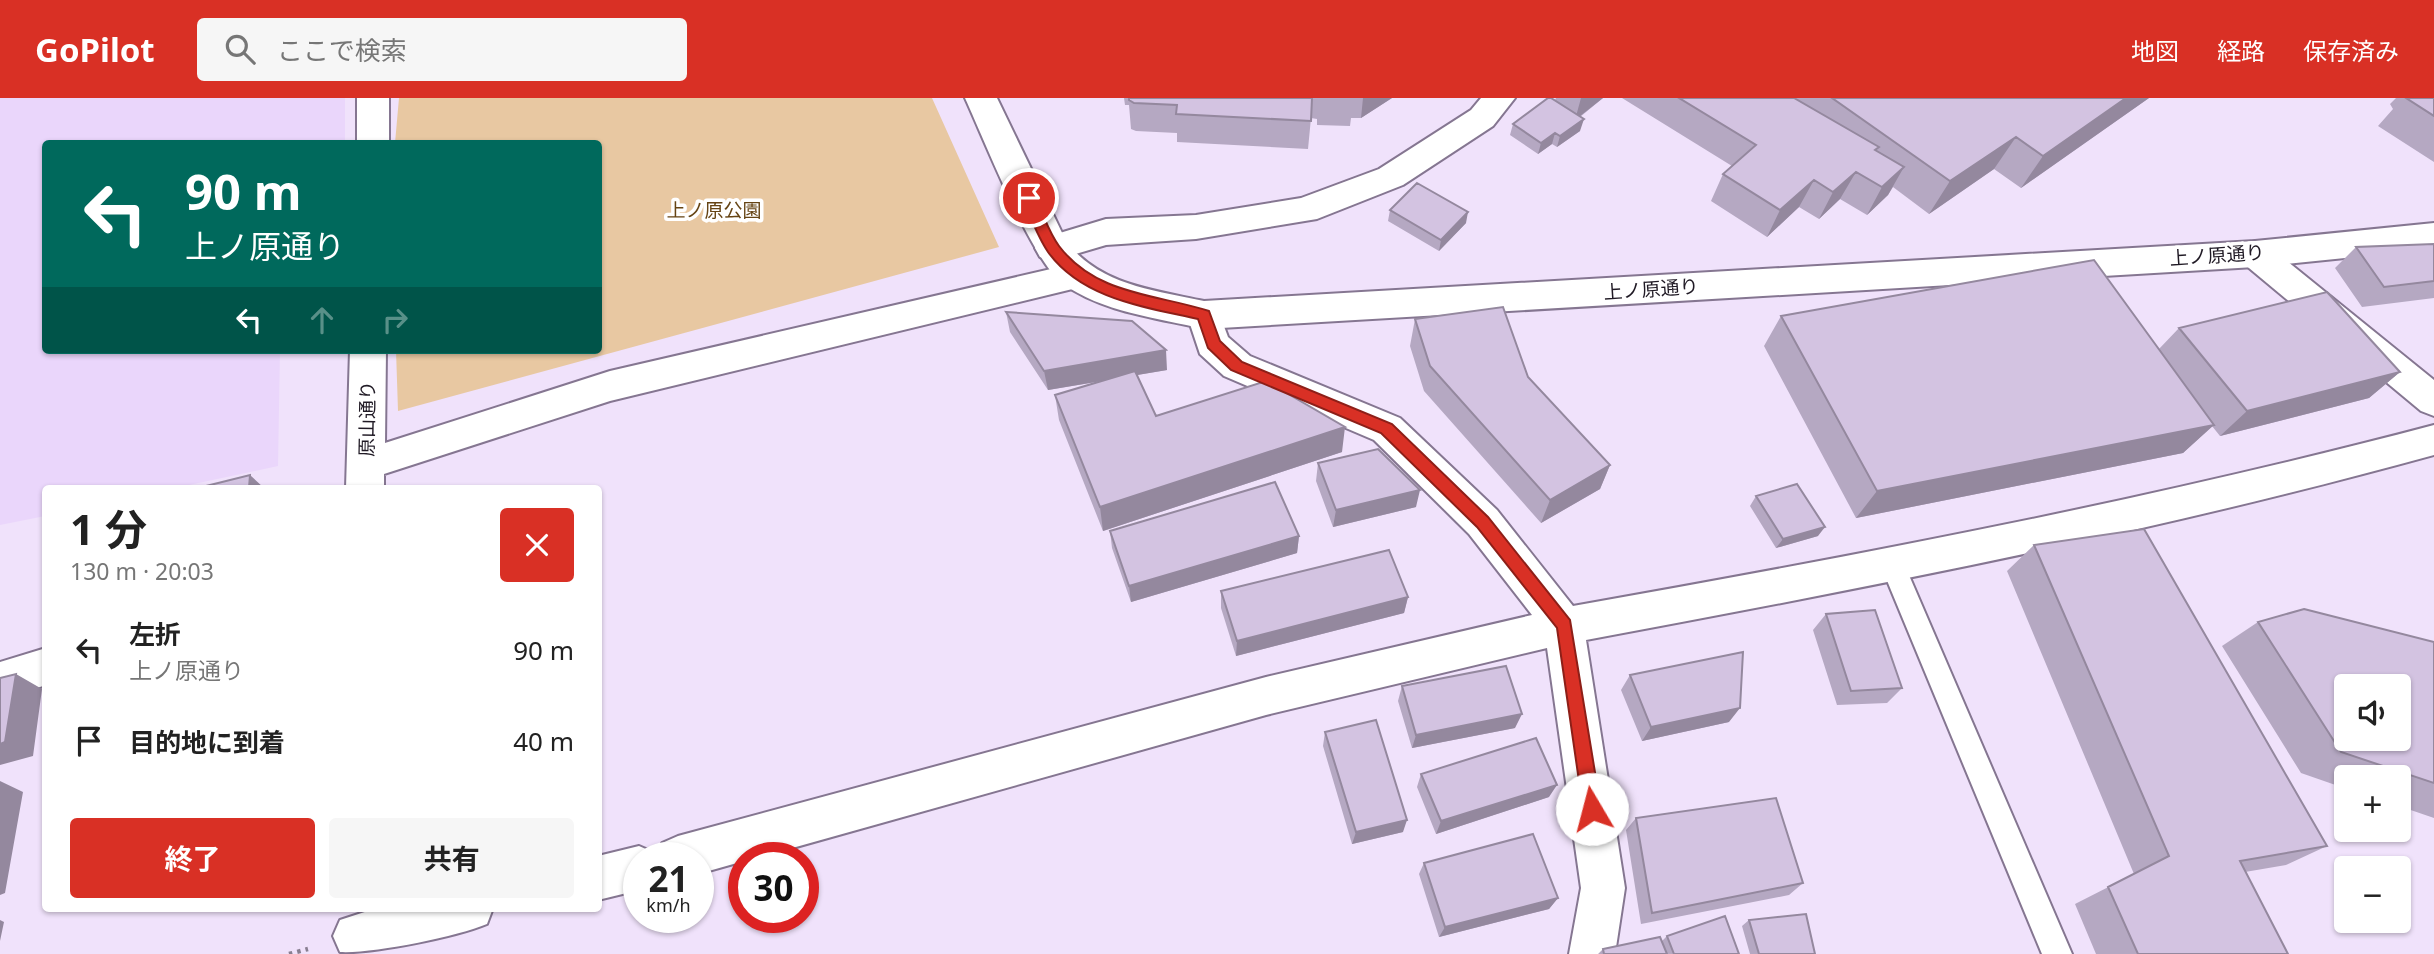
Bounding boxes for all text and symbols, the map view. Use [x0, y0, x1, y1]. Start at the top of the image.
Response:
search box [197, 18, 687, 81]
text: GoPilot [35, 27, 155, 72]
icon: search [221, 30, 259, 68]
text: ここで検索 [277, 32, 407, 68]
text: 地図 [2131, 34, 2179, 67]
text: 経路 [2217, 34, 2265, 67]
text: 保存済み [2303, 34, 2399, 67]
text: 90 m [185, 158, 302, 224]
icon: left [70, 168, 161, 259]
pin [999, 168, 1059, 228]
icon: arrive [1010, 179, 1048, 217]
park label: 上ノ原公園 [666, 197, 762, 223]
text: 上ノ原通り [185, 224, 345, 267]
street label: 上ノ原通り [2169, 239, 2265, 271]
street label: 上ノ原通り [1603, 273, 1699, 305]
icon: left [230, 301, 268, 339]
icon: ahead [303, 301, 341, 339]
icon: right [376, 301, 414, 339]
street label: 原山通り [353, 381, 381, 457]
text: 1 分 [70, 500, 147, 557]
button: close [500, 508, 574, 582]
text: 130 m · 20:03 [70, 555, 214, 587]
text: 左折 [129, 616, 181, 652]
icon: left [70, 631, 108, 669]
text: 90 m [513, 632, 574, 668]
text: 上ノ原通り [129, 654, 244, 686]
map controls [2334, 674, 2411, 933]
button: sound [2334, 674, 2411, 751]
icon: arrive [70, 722, 108, 760]
text: 40 m [513, 723, 574, 759]
text: 目的地に到着 [129, 724, 285, 760]
button: + [2334, 765, 2411, 842]
position arrow [1555, 772, 1629, 846]
button: 終了 [70, 818, 315, 898]
button: 共有 [329, 818, 574, 898]
speed limit sign: 30 [728, 842, 819, 933]
text: 21 [648, 855, 689, 902]
button: − [2334, 856, 2411, 933]
text: km/h [646, 893, 691, 917]

